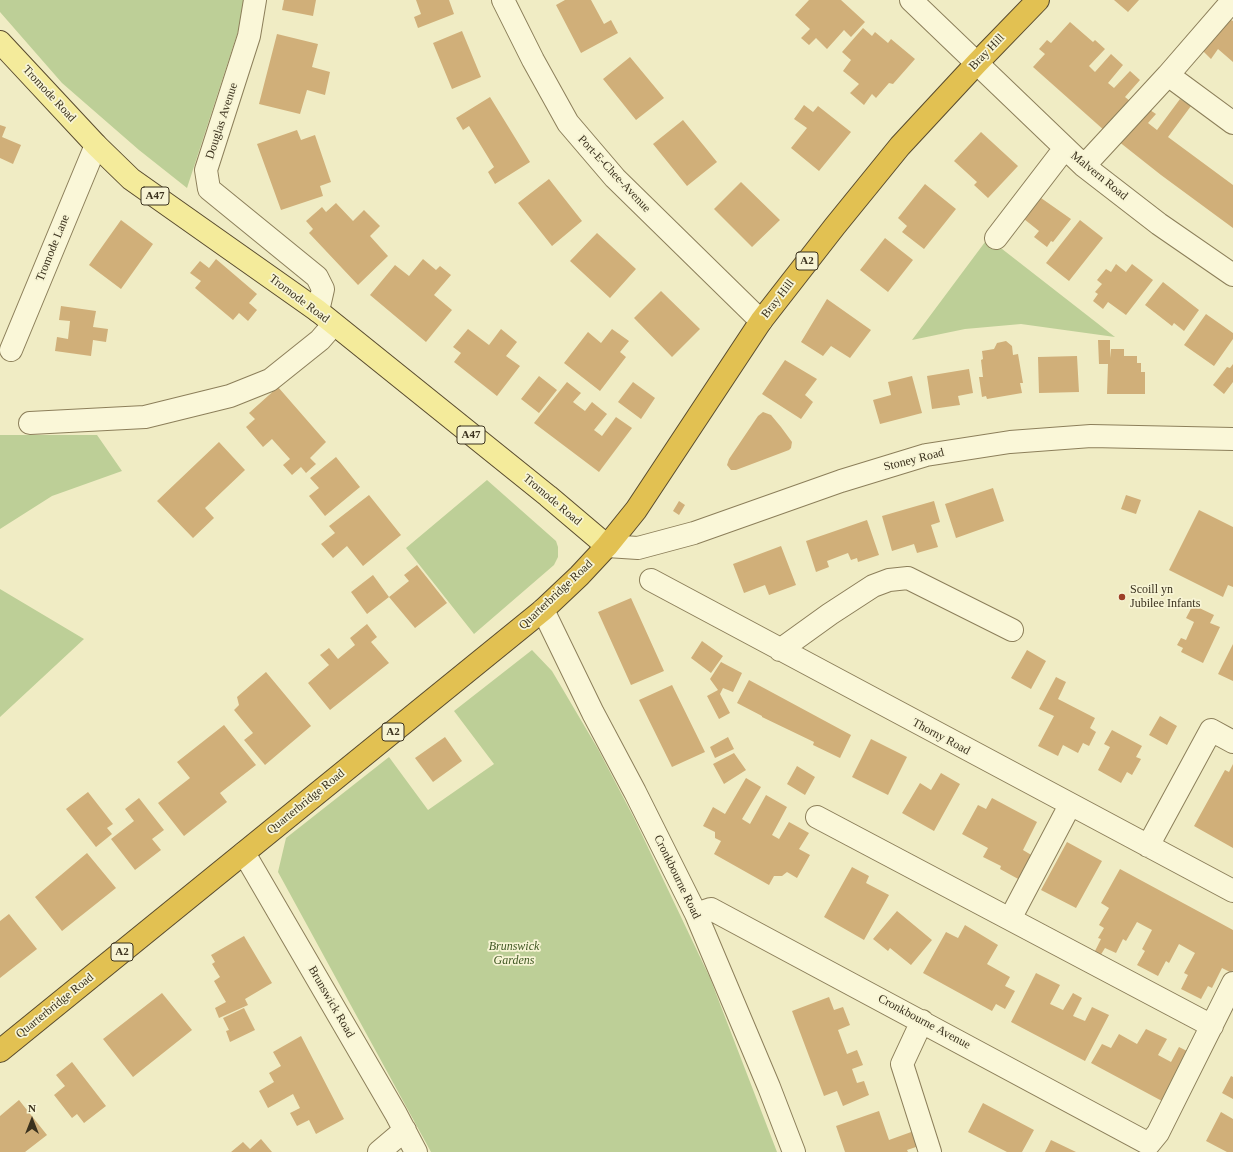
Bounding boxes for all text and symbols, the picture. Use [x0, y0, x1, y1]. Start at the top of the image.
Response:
street label: Bray Hill [966, 31, 1008, 73]
street label: Tromode Road [19, 63, 79, 125]
street label: Douglas Avenue [203, 81, 241, 161]
street label: Port-E-Chee-Avenue [574, 132, 654, 216]
street label: Malvern Road [1068, 149, 1130, 203]
road number: A47 [141, 187, 169, 205]
street label: Tromode Lane [33, 213, 73, 283]
road number: A2 [796, 252, 818, 270]
street label: Tromode Road [266, 272, 332, 326]
street label: Bray Hill [758, 277, 798, 321]
road number: A47 [457, 426, 485, 444]
street label: Stoney Road [882, 446, 946, 474]
street label: Tromode Road [520, 471, 584, 529]
street label: Quarterbridge Road [516, 557, 596, 633]
place label: Scoill yn Jubilee Infants [1130, 583, 1200, 611]
marker: Scoill yn Jubilee Infants [1117, 592, 1127, 602]
street label: Thorny Road [910, 716, 972, 758]
road number: A2 [382, 723, 404, 741]
street label: Quarterbridge Road [264, 766, 348, 838]
street label: Cronkbourne Road [650, 833, 704, 921]
park label: Brunswick Gardens [489, 940, 539, 968]
road number: A2 [111, 943, 133, 961]
street label: Brunswick Road [305, 964, 357, 1040]
street label: Quarterbridge Road [13, 970, 97, 1042]
street label: Cronkbourne Avenue [875, 992, 973, 1052]
north arrow [12, 1100, 52, 1140]
text: N [28, 1102, 36, 1114]

